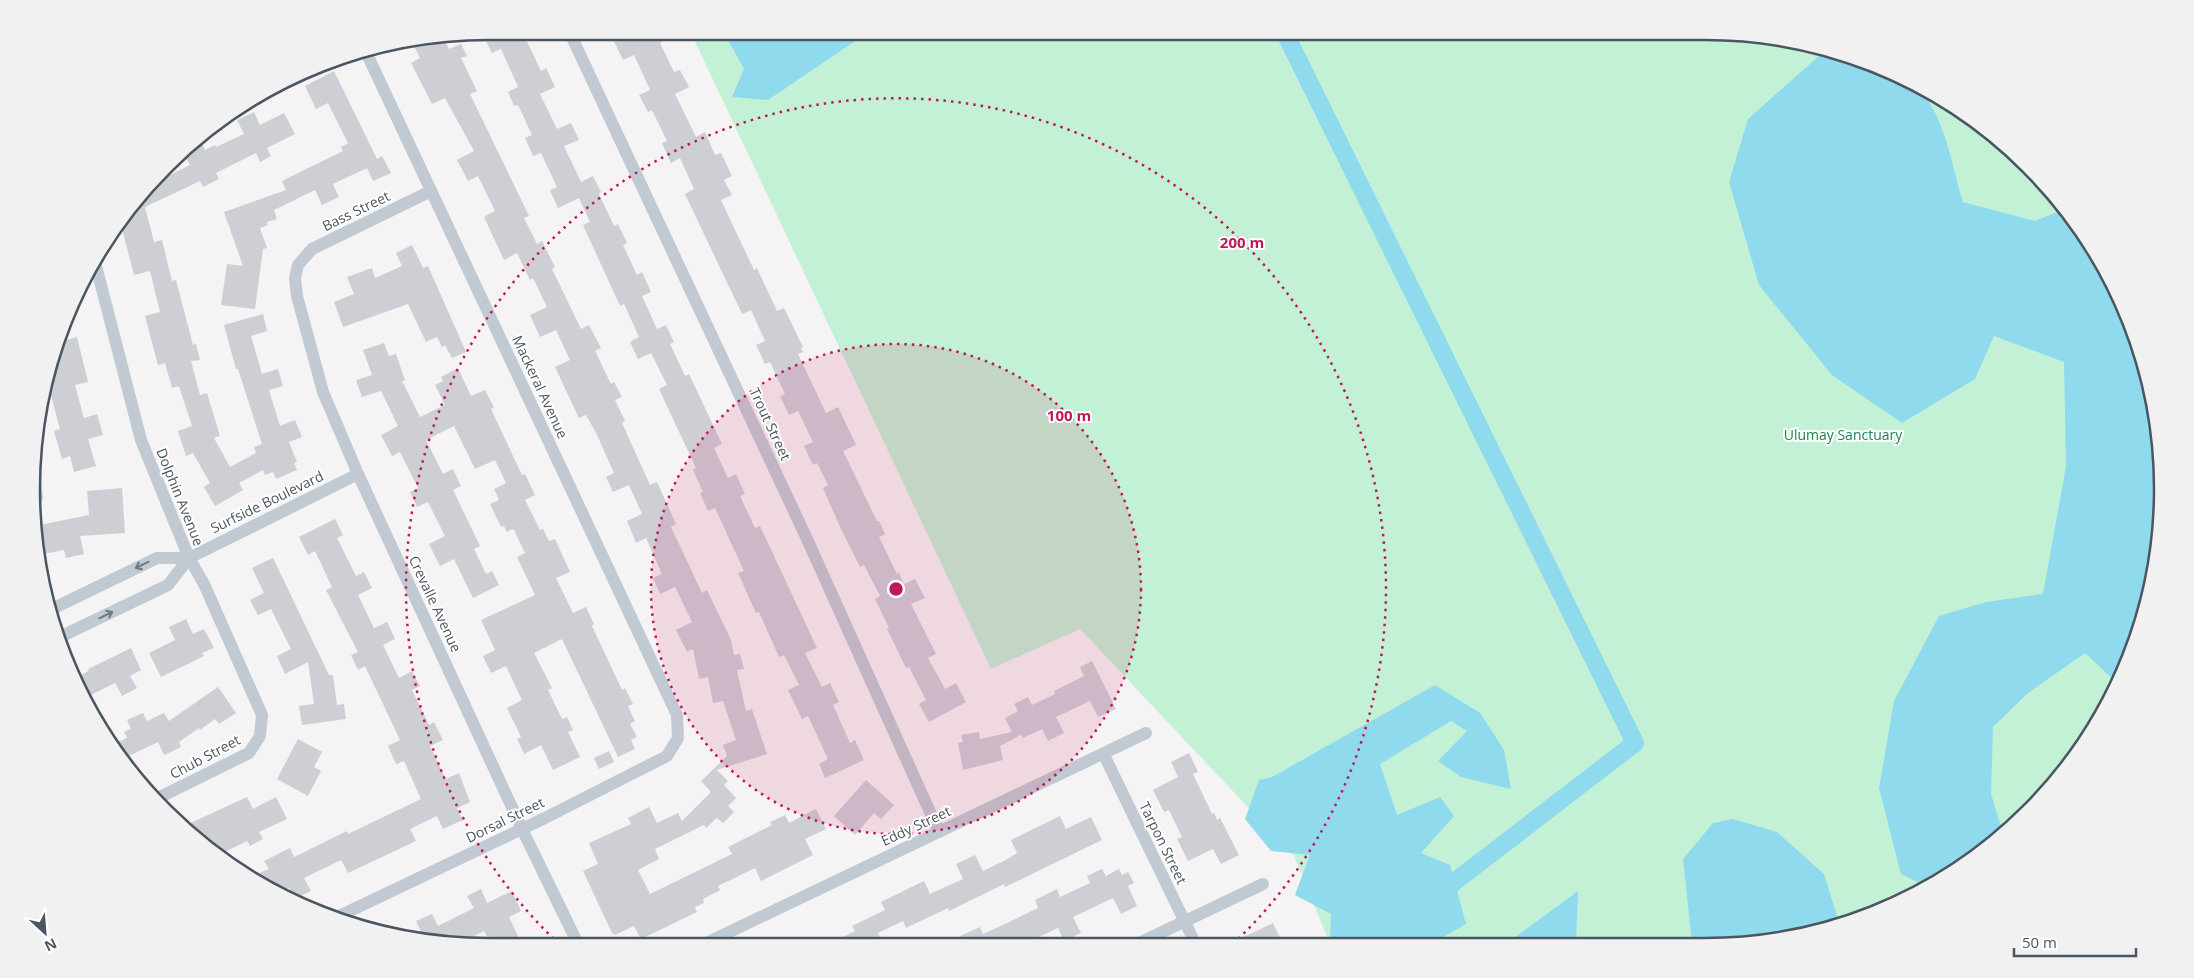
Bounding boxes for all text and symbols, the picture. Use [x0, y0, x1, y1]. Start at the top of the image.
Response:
street label: Bass Street [319, 186, 393, 235]
text: 200 m [1220, 232, 1264, 252]
street label: Mackeral Avenue [508, 332, 573, 442]
street label: Trout Street [745, 384, 796, 463]
text: 100 m [1047, 405, 1091, 425]
park label: Ulumay Sanctuary [1784, 425, 1903, 444]
street label: Dolphin Avenue [152, 445, 209, 549]
street label: Surfside Boulevard [207, 466, 326, 537]
street label: Crevalle Avenue [405, 552, 466, 655]
one-way arrow [135, 561, 150, 571]
centre of rings [887, 580, 905, 598]
one-way arrow [98, 610, 113, 619]
street label: Chub Street [166, 730, 243, 783]
street label: Dorsal Street [462, 792, 547, 847]
street label: Tarpon Street [1135, 798, 1192, 887]
street label: Eddy Street [878, 801, 954, 850]
north arrow [20, 908, 70, 958]
scale bar [2014, 926, 2136, 958]
text: 50 m [2022, 932, 2057, 952]
text: N [42, 934, 60, 956]

